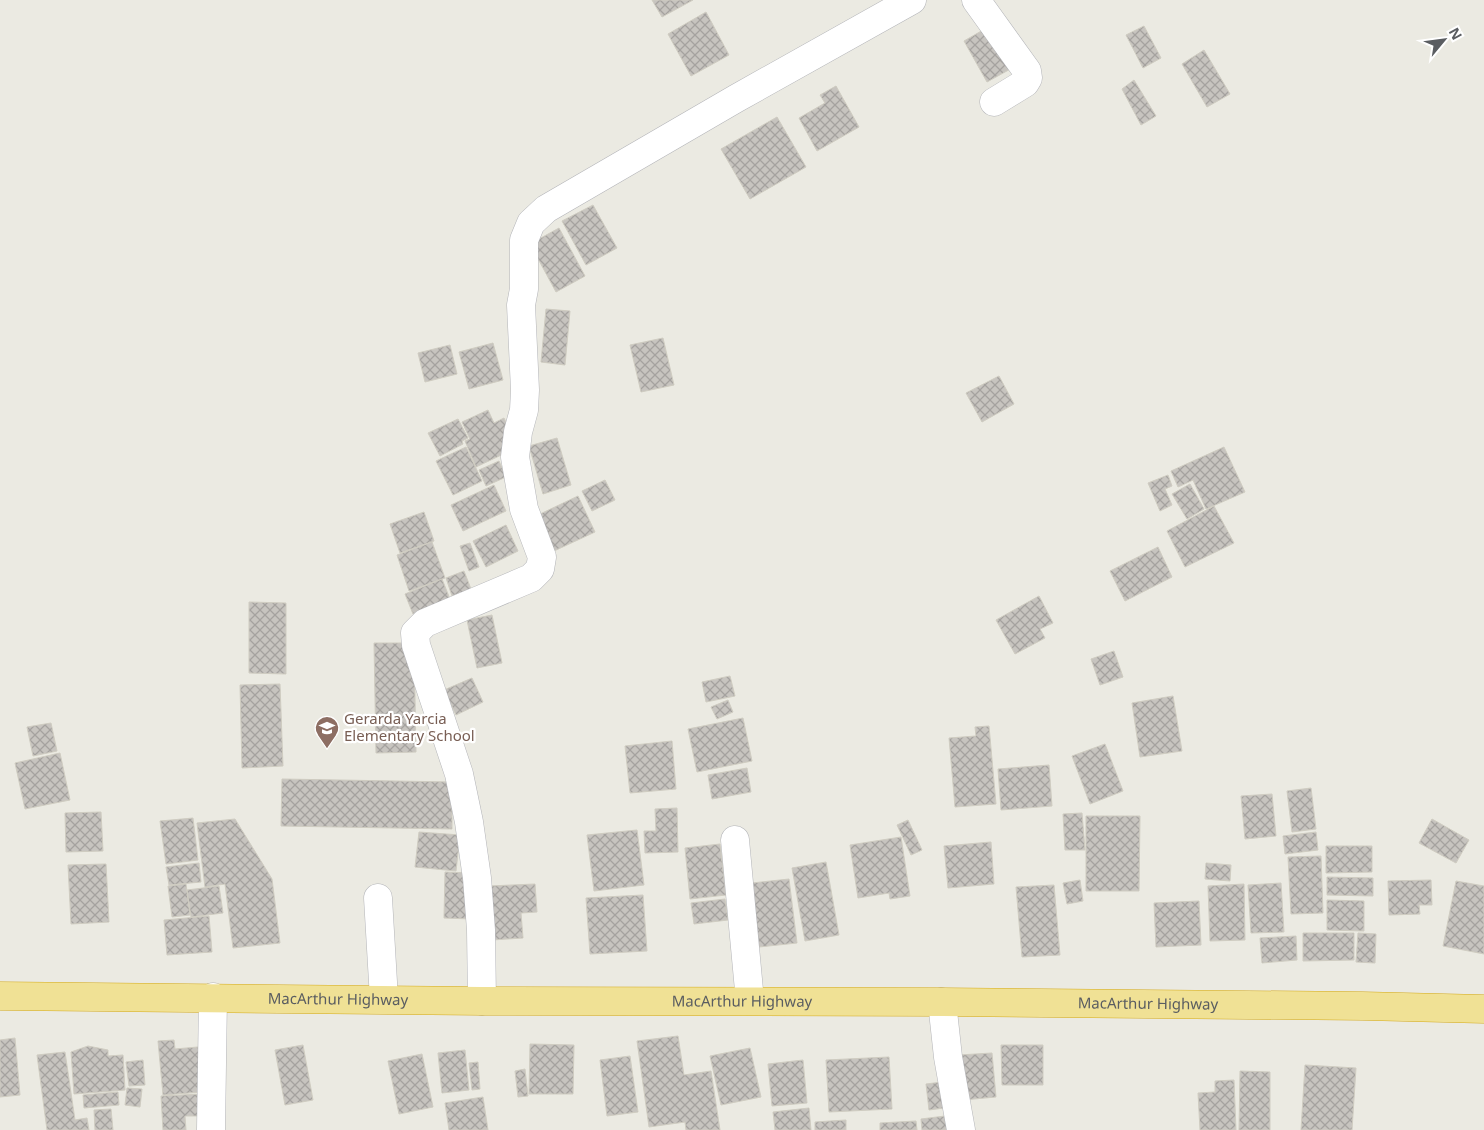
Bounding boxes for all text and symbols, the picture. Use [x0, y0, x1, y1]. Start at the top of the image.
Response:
north arrow [1419, 15, 1469, 65]
text: N [1445, 24, 1467, 43]
place label: Gerarda Yarcia Elementary School [344, 708, 475, 745]
school or university icon: Gerarda Yarcia Elementary School [314, 715, 340, 749]
street label: MacArthur Highway [268, 988, 409, 1009]
street label: MacArthur Highway [672, 990, 813, 1011]
street label: MacArthur Highway [1078, 992, 1219, 1014]

